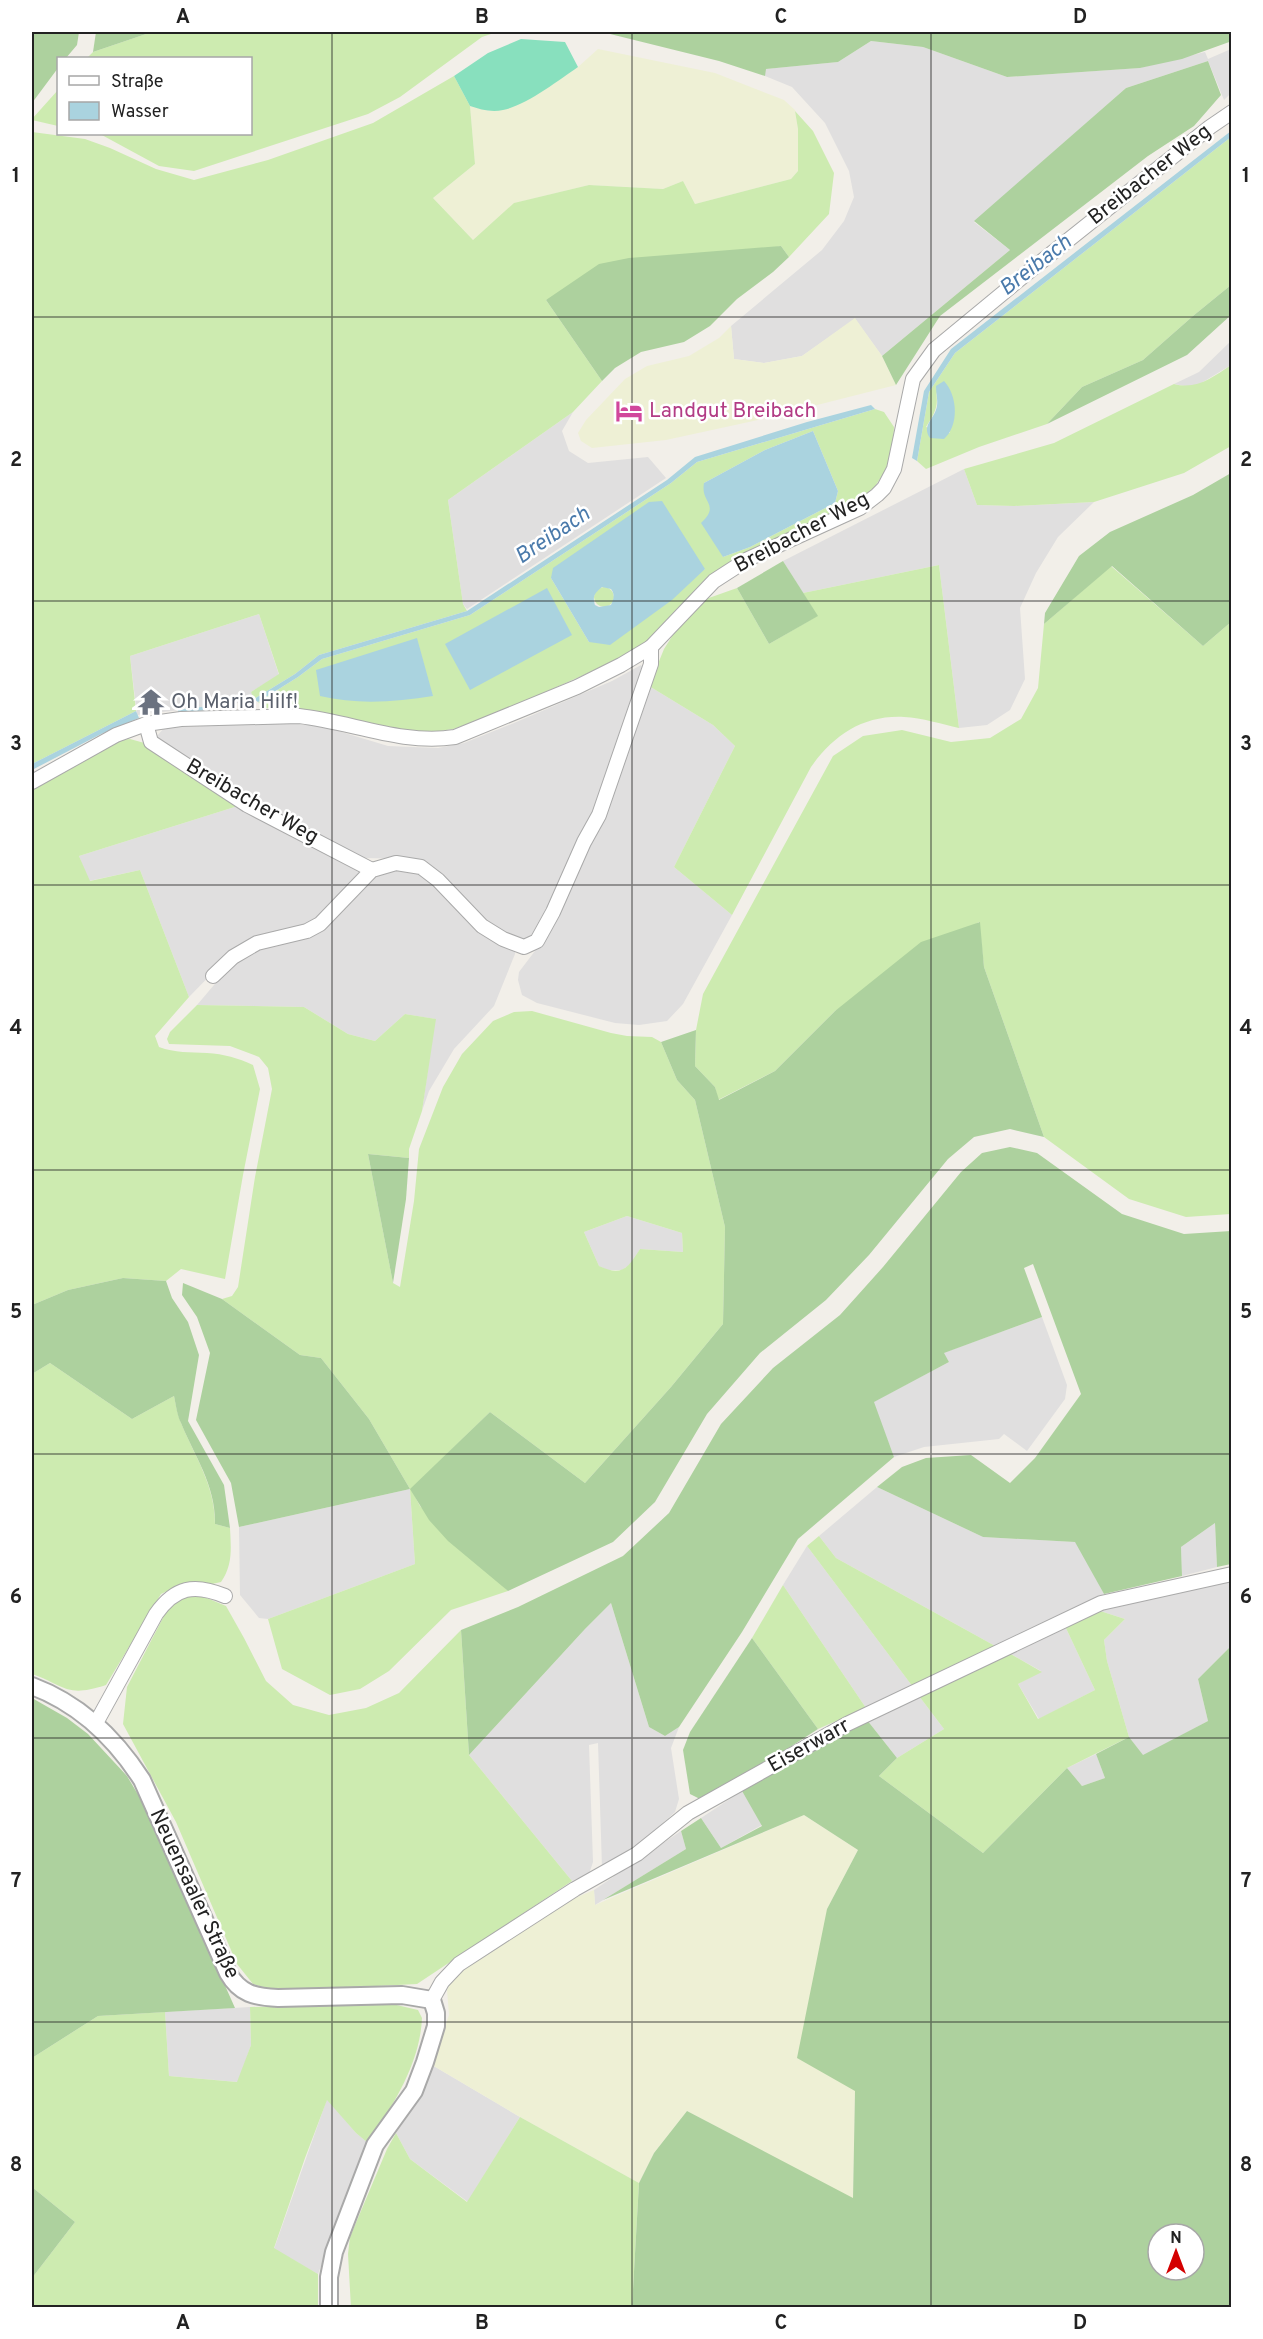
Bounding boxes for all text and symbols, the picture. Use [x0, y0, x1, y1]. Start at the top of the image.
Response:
text: A [176, 5, 190, 31]
text: B [475, 5, 489, 31]
text: C [775, 5, 787, 31]
text: D [1073, 5, 1087, 31]
legend [57, 57, 252, 135]
text: Straße [111, 71, 163, 94]
text: Wasser [111, 101, 169, 124]
street label: Breibacher Weg [1083, 118, 1217, 232]
text: 1 [12, 164, 20, 190]
text: 1 [1242, 164, 1250, 190]
water label: Breibach [994, 229, 1078, 303]
hotel icon: Landgut Breibach [614, 396, 644, 426]
place label: Landgut Breibach [649, 398, 816, 425]
text: 2 [10, 448, 22, 474]
text: 2 [1240, 448, 1252, 474]
street label: Breibacher Weg [730, 486, 874, 580]
water label: Breibach [510, 501, 596, 571]
temple icon: Oh Maria Hilf! [136, 687, 166, 717]
place label: Oh Maria Hilf! [171, 689, 298, 716]
text: 3 [10, 732, 22, 758]
text: 3 [1240, 732, 1252, 758]
street label: Breibacher Weg [181, 753, 323, 851]
text: 4 [10, 1016, 22, 1042]
text: 4 [1240, 1016, 1252, 1042]
text: 5 [10, 1300, 22, 1326]
text: 5 [1240, 1300, 1252, 1326]
text: 6 [10, 1585, 22, 1611]
text: 6 [1240, 1585, 1252, 1611]
street label: Eiserwarr [763, 1712, 855, 1780]
street label: Neuensaaler Straße [143, 1805, 245, 1983]
text: 7 [11, 1869, 21, 1895]
text: 7 [1241, 1869, 1251, 1895]
text: 8 [10, 2153, 22, 2179]
text: 8 [1240, 2153, 1252, 2179]
north arrow [1146, 2222, 1206, 2282]
text: N [1170, 2229, 1182, 2249]
text: A [176, 2311, 190, 2337]
text: B [475, 2311, 489, 2337]
text: C [775, 2311, 787, 2337]
text: D [1073, 2311, 1087, 2337]

